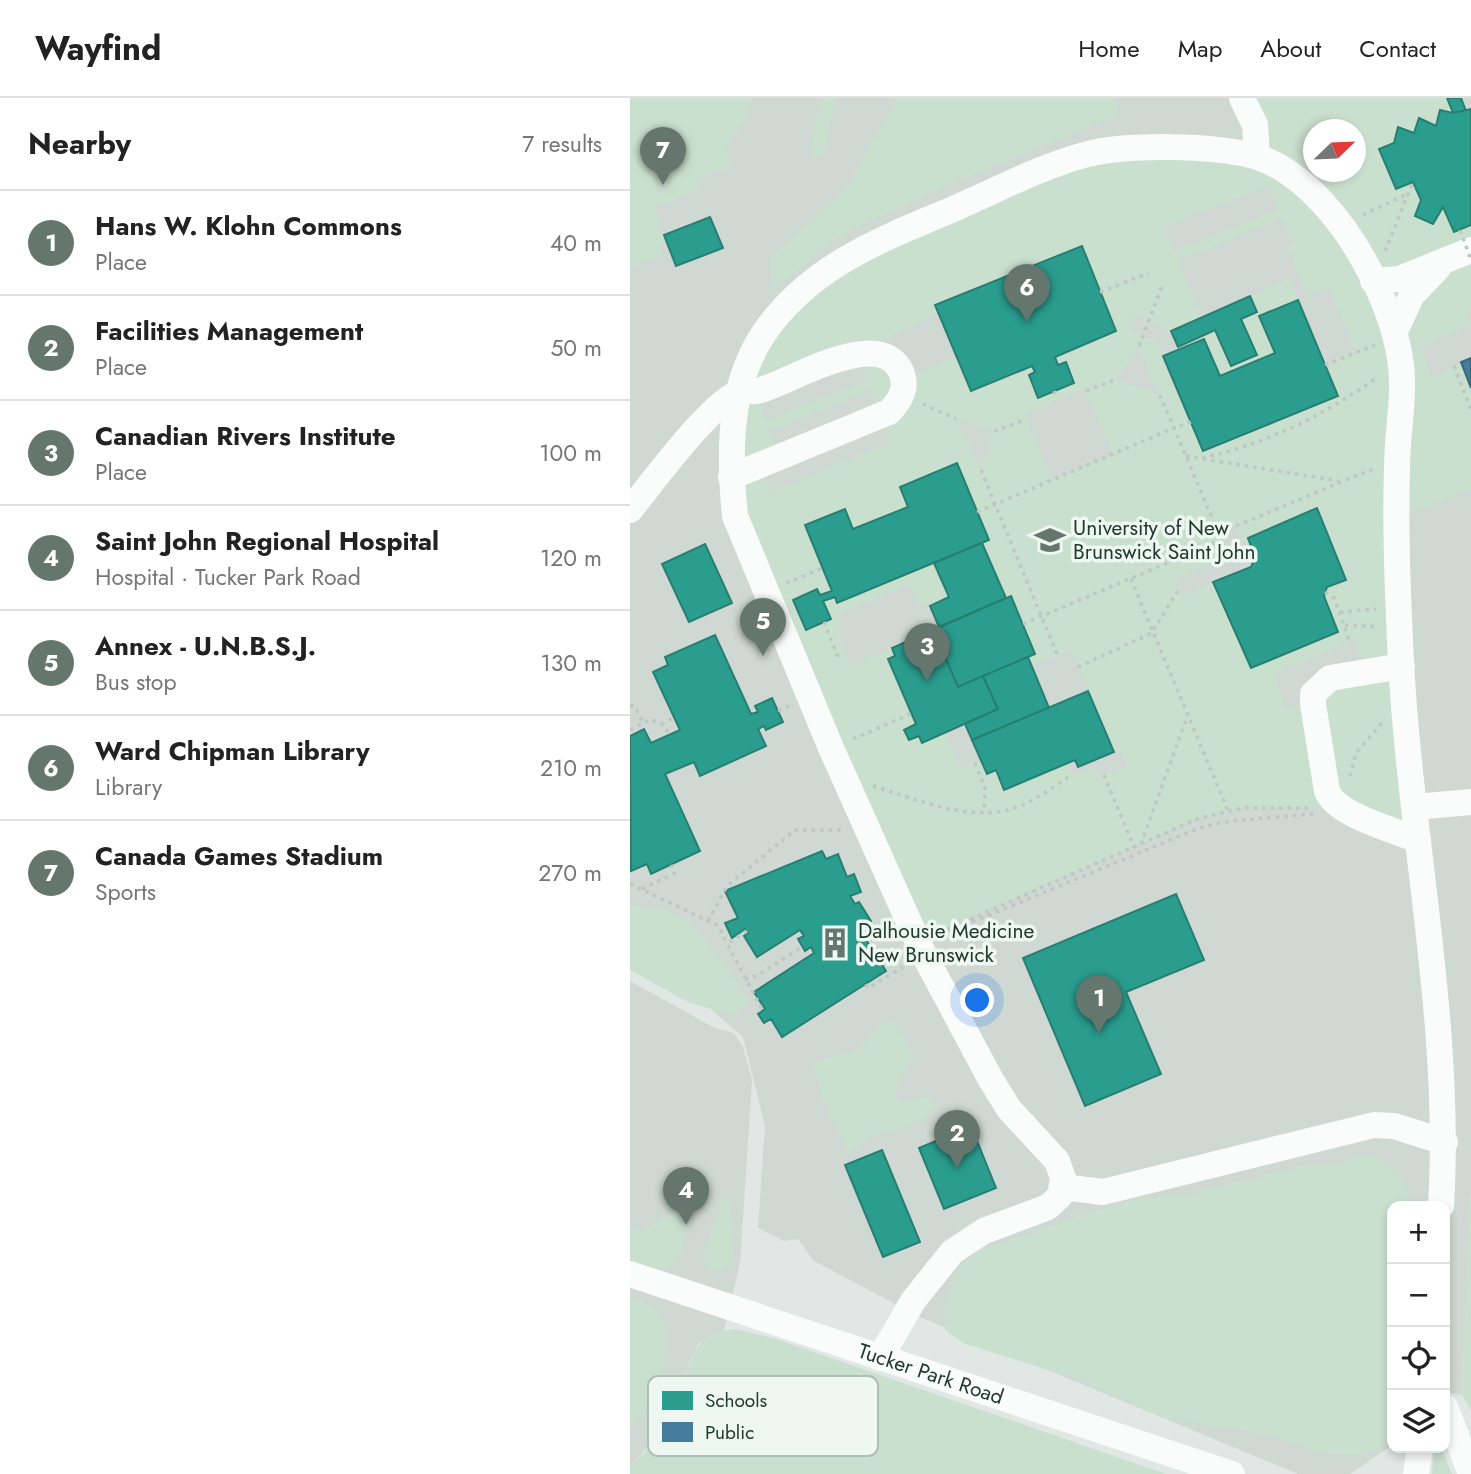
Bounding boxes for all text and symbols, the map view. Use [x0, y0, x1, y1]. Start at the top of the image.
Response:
text: Wayfind [35, 25, 161, 72]
text: Home [1078, 31, 1140, 66]
text: Map [1178, 31, 1222, 66]
text: About [1260, 31, 1321, 66]
text: Contact [1359, 31, 1436, 66]
north arrow [1303, 119, 1366, 182]
text: Nearby [28, 122, 131, 165]
text: 7 results [522, 127, 602, 161]
pin: 7 [640, 127, 686, 185]
text: Hans W. Klohn Commons [95, 207, 402, 245]
text: 1 [45, 226, 57, 260]
text: 40 m [550, 226, 602, 260]
text: Place [95, 245, 147, 279]
pin: 6 [1004, 264, 1050, 322]
text: Facilities Management [95, 312, 363, 350]
text: 2 [43, 331, 59, 365]
text: 50 m [550, 331, 602, 365]
text: Place [95, 350, 147, 384]
text: Canadian Rivers Institute [95, 417, 396, 455]
text: 3 [44, 436, 58, 470]
text: 100 m [539, 436, 602, 470]
text: Place [95, 455, 147, 489]
place label: University of New Brunswick Saint John [1073, 513, 1256, 567]
text: Saint John Regional Hospital [95, 522, 439, 560]
school or university icon: University of New Brunswick Saint John [1033, 523, 1067, 557]
text: 4 [43, 541, 59, 575]
text: 120 m [540, 541, 602, 575]
text: Hospital · Tucker Park Road [95, 560, 361, 594]
pin: 5 [740, 598, 786, 656]
pin: 3 [904, 623, 950, 681]
text: Annex - U.N.B.S.J. [95, 627, 316, 665]
text: 5 [44, 646, 58, 680]
text: 130 m [540, 646, 602, 680]
text: Bus stop [95, 665, 177, 699]
text: Ward Chipman Library [95, 732, 370, 770]
text: 6 [43, 751, 59, 785]
text: 210 m [540, 751, 602, 785]
text: Library [95, 770, 162, 804]
text: Canada Games Stadium [95, 837, 383, 875]
text: 7 [44, 856, 58, 890]
text: 270 m [538, 856, 602, 890]
text: Sports [95, 875, 156, 909]
place label: Dalhousie Medicine New Brunswick [858, 916, 1035, 970]
building icon: Dalhousie Medicine New Brunswick [818, 926, 852, 960]
pin: 1 [1076, 975, 1122, 1033]
your location [960, 983, 994, 1017]
pin: 2 [934, 1110, 980, 1168]
pin: 4 [663, 1167, 709, 1225]
map controls [1387, 1201, 1450, 1453]
button: + [1387, 1201, 1450, 1264]
button: − [1387, 1264, 1450, 1327]
button: locate [1387, 1327, 1450, 1390]
street label: Tucker Park Road [854, 1336, 1007, 1412]
legend [648, 1376, 878, 1456]
text: Schools [705, 1387, 768, 1414]
button: layers [1387, 1390, 1450, 1453]
text: Public [705, 1419, 754, 1446]

